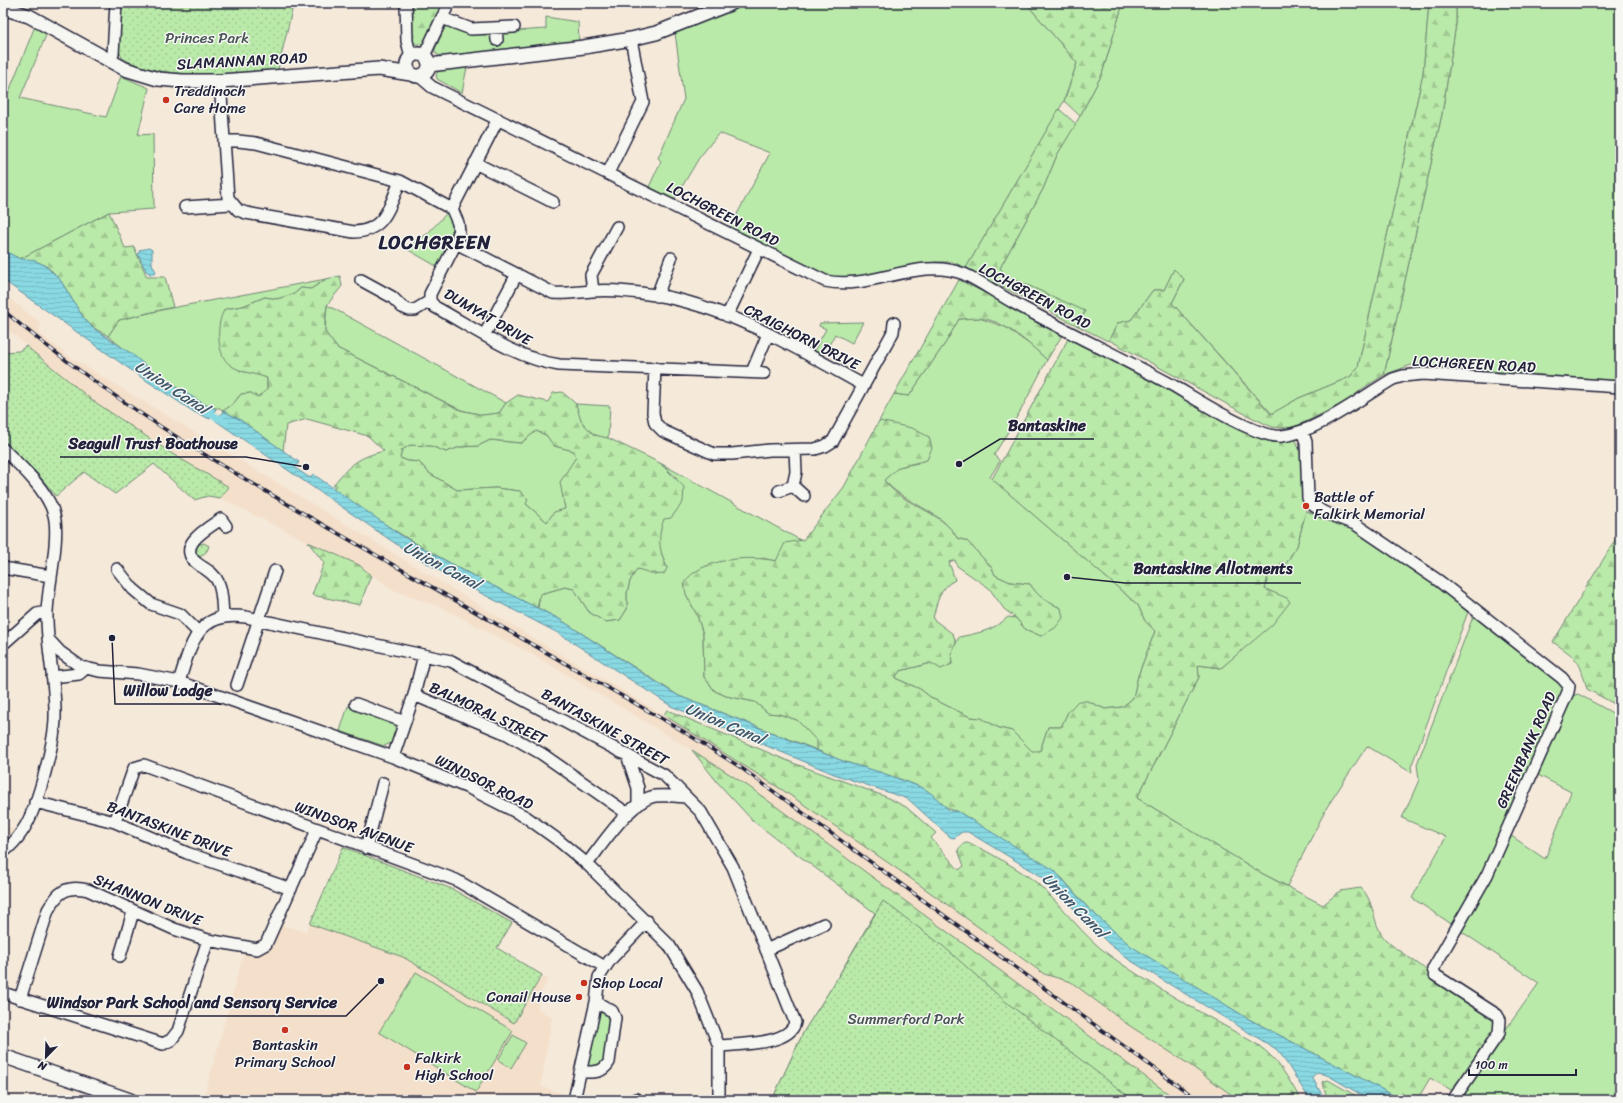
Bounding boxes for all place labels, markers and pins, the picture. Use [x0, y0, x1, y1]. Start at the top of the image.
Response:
place label: Treddinoch Care Home [174, 78, 246, 121]
marker: Treddinoch Care Home [161, 95, 171, 105]
callout: Bantaskine [1000, 411, 1094, 439]
callout: Seagull Trust Boathouse [60, 429, 246, 457]
place label: Battle of Falkirk Memorial [1314, 484, 1426, 527]
marker: Battle of Falkirk Memorial [1301, 501, 1311, 511]
callout: Bantaskine Allotments [1125, 555, 1301, 583]
callout: Willow Lodge [115, 676, 221, 704]
place label: Shop Local [592, 970, 663, 996]
marker: Shop Local [579, 978, 589, 988]
place label: Conail House [486, 984, 571, 1010]
callout: Windsor Park School and Sensory Service [39, 988, 346, 1016]
marker: Conail House [574, 992, 584, 1002]
marker: Bantaskin Primary School [280, 1025, 290, 1035]
place label: Bantaskin Primary School [235, 1032, 336, 1075]
place label: Falkirk High School [415, 1045, 494, 1088]
marker: Falkirk High School [402, 1062, 412, 1072]

